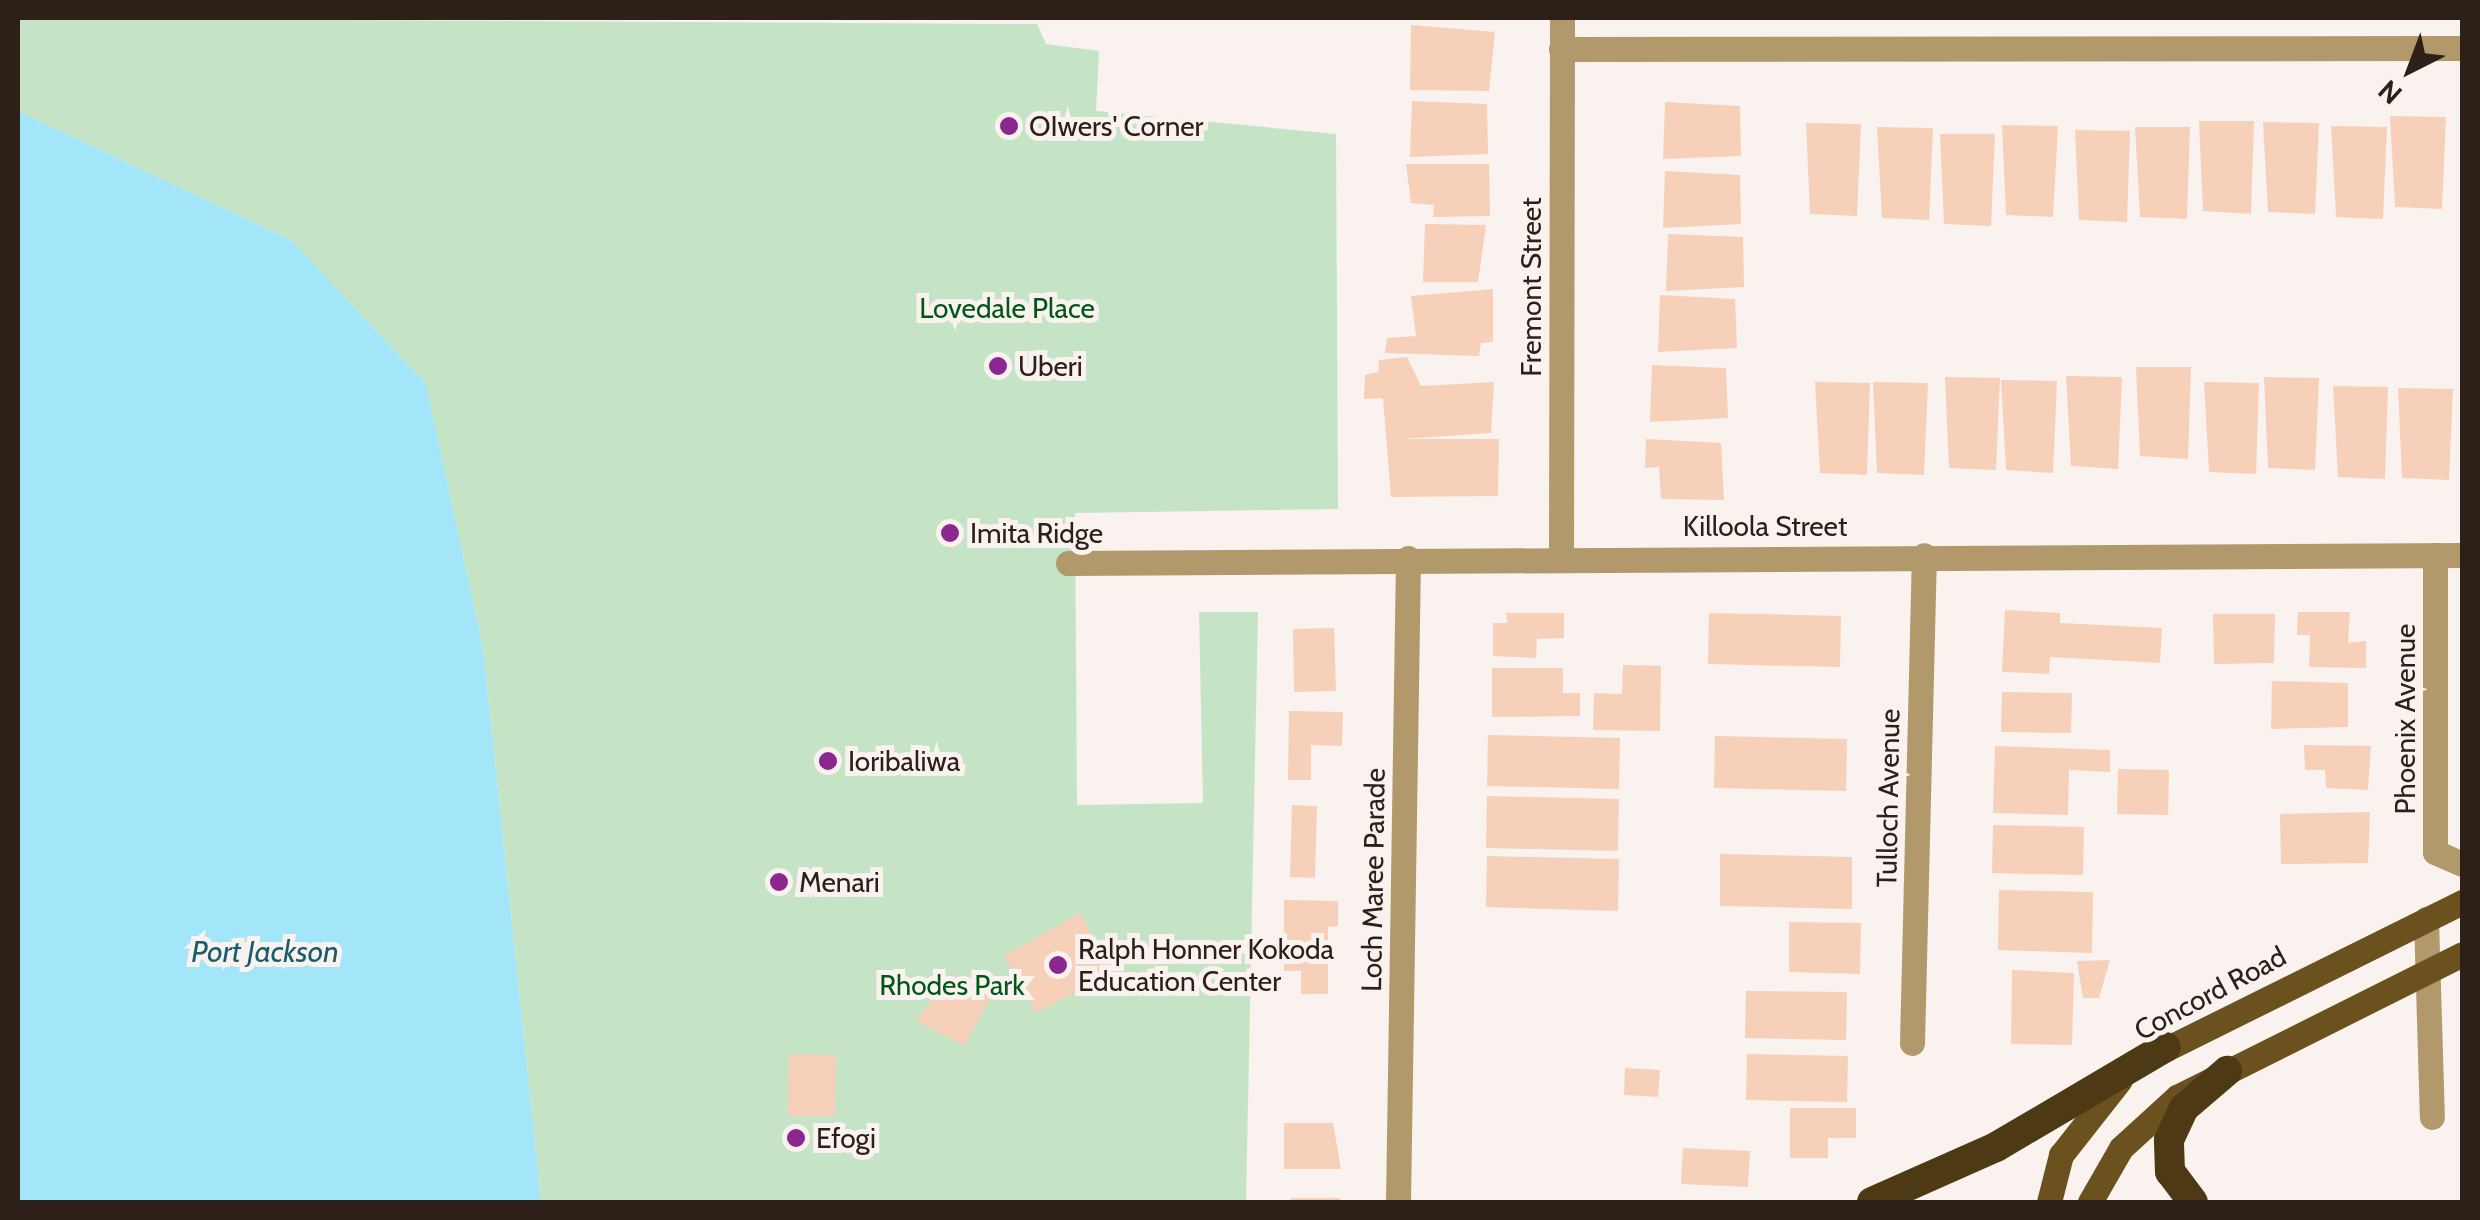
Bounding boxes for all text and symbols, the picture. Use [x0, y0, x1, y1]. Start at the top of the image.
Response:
north arrow [2360, 20, 2460, 120]
text: N [2371, 73, 2409, 112]
place label: OIwers' Corner [1029, 109, 1203, 143]
marker: OIwers' Corner [998, 115, 1020, 137]
street label: Fremont Street [1514, 197, 1548, 377]
park label: Lovedale Place [919, 291, 1095, 325]
place label: Uberi [1018, 349, 1083, 383]
marker: Uberi [987, 355, 1009, 377]
street label: Killoola Street [1683, 509, 1847, 543]
place label: Imita Ridge [970, 516, 1103, 550]
marker: Imita Ridge [939, 522, 961, 544]
street label: Phoenix Avenue [2388, 624, 2422, 814]
street label: Tulloch Avenue [1870, 708, 1906, 888]
place label: Ioribaliwa [848, 744, 960, 778]
marker: Ioribaliwa [817, 750, 839, 772]
street label: Loch Maree Parade [1354, 768, 1392, 992]
place label: Menari [799, 865, 880, 899]
marker: Menari [768, 871, 790, 893]
place label: Ralph Honner Kokoda Education Center [1078, 932, 1334, 998]
water label: Port Jackson [191, 934, 339, 970]
street label: Concord Road [2128, 939, 2292, 1047]
marker: Ralph Honner Kokoda Education Center [1047, 954, 1069, 976]
park label: Rhodes Park [879, 968, 1025, 1002]
place label: Efogi [816, 1121, 876, 1155]
marker: Efogi [785, 1127, 807, 1149]

